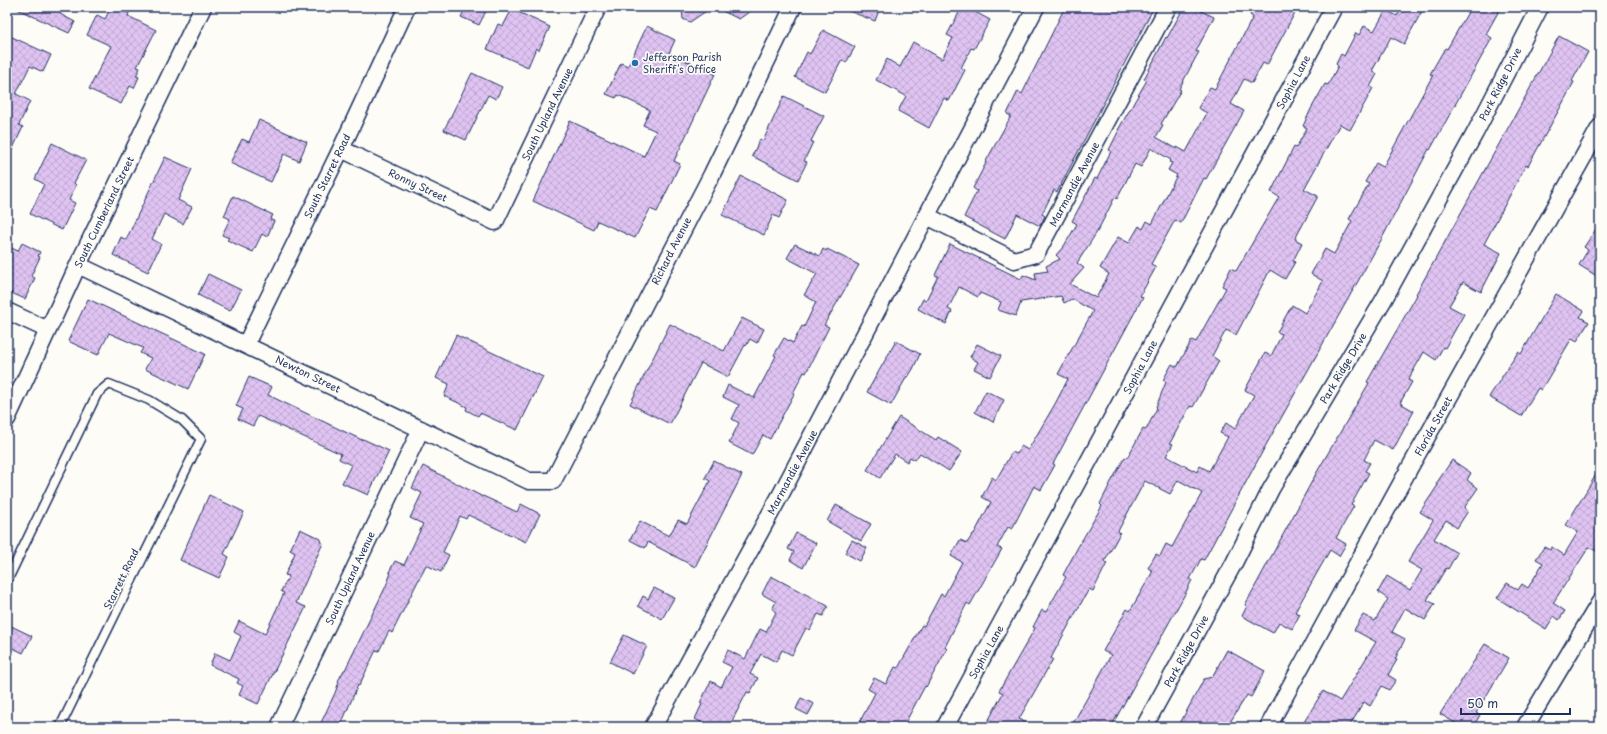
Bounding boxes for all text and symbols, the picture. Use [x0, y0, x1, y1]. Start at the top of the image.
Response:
street label: Park Ridge Drive [1475, 45, 1524, 123]
place label: Jefferson Parish Sheriff's Office [643, 49, 722, 76]
street label: Sophia Lane [1272, 52, 1313, 112]
marker: Jefferson Parish Sheriff's Office [630, 58, 640, 68]
street label: South Upland Avenue [517, 64, 576, 163]
street label: South Starret Road [300, 131, 354, 220]
street label: Marmandie Avenue [1045, 138, 1103, 229]
street label: South Cumberland Street [70, 154, 137, 270]
street label: Ronny Street [386, 164, 450, 205]
street label: Richard Avenue [647, 214, 694, 287]
street label: Park Ridge Drive [1315, 329, 1370, 406]
street label: Sophia Lane [1119, 337, 1160, 397]
street label: Newton Street [273, 351, 343, 396]
street label: Florida Street [1410, 393, 1455, 458]
street label: Marmandie Avenue [763, 426, 821, 517]
street label: South Upland Avenue [321, 528, 378, 627]
street label: Starrett Road [99, 546, 142, 612]
street label: Park Ridge Drive [1160, 612, 1212, 689]
street label: Sophia Lane [965, 622, 1007, 682]
scale bar [1461, 690, 1570, 716]
text: 50 m [1467, 694, 1498, 712]

